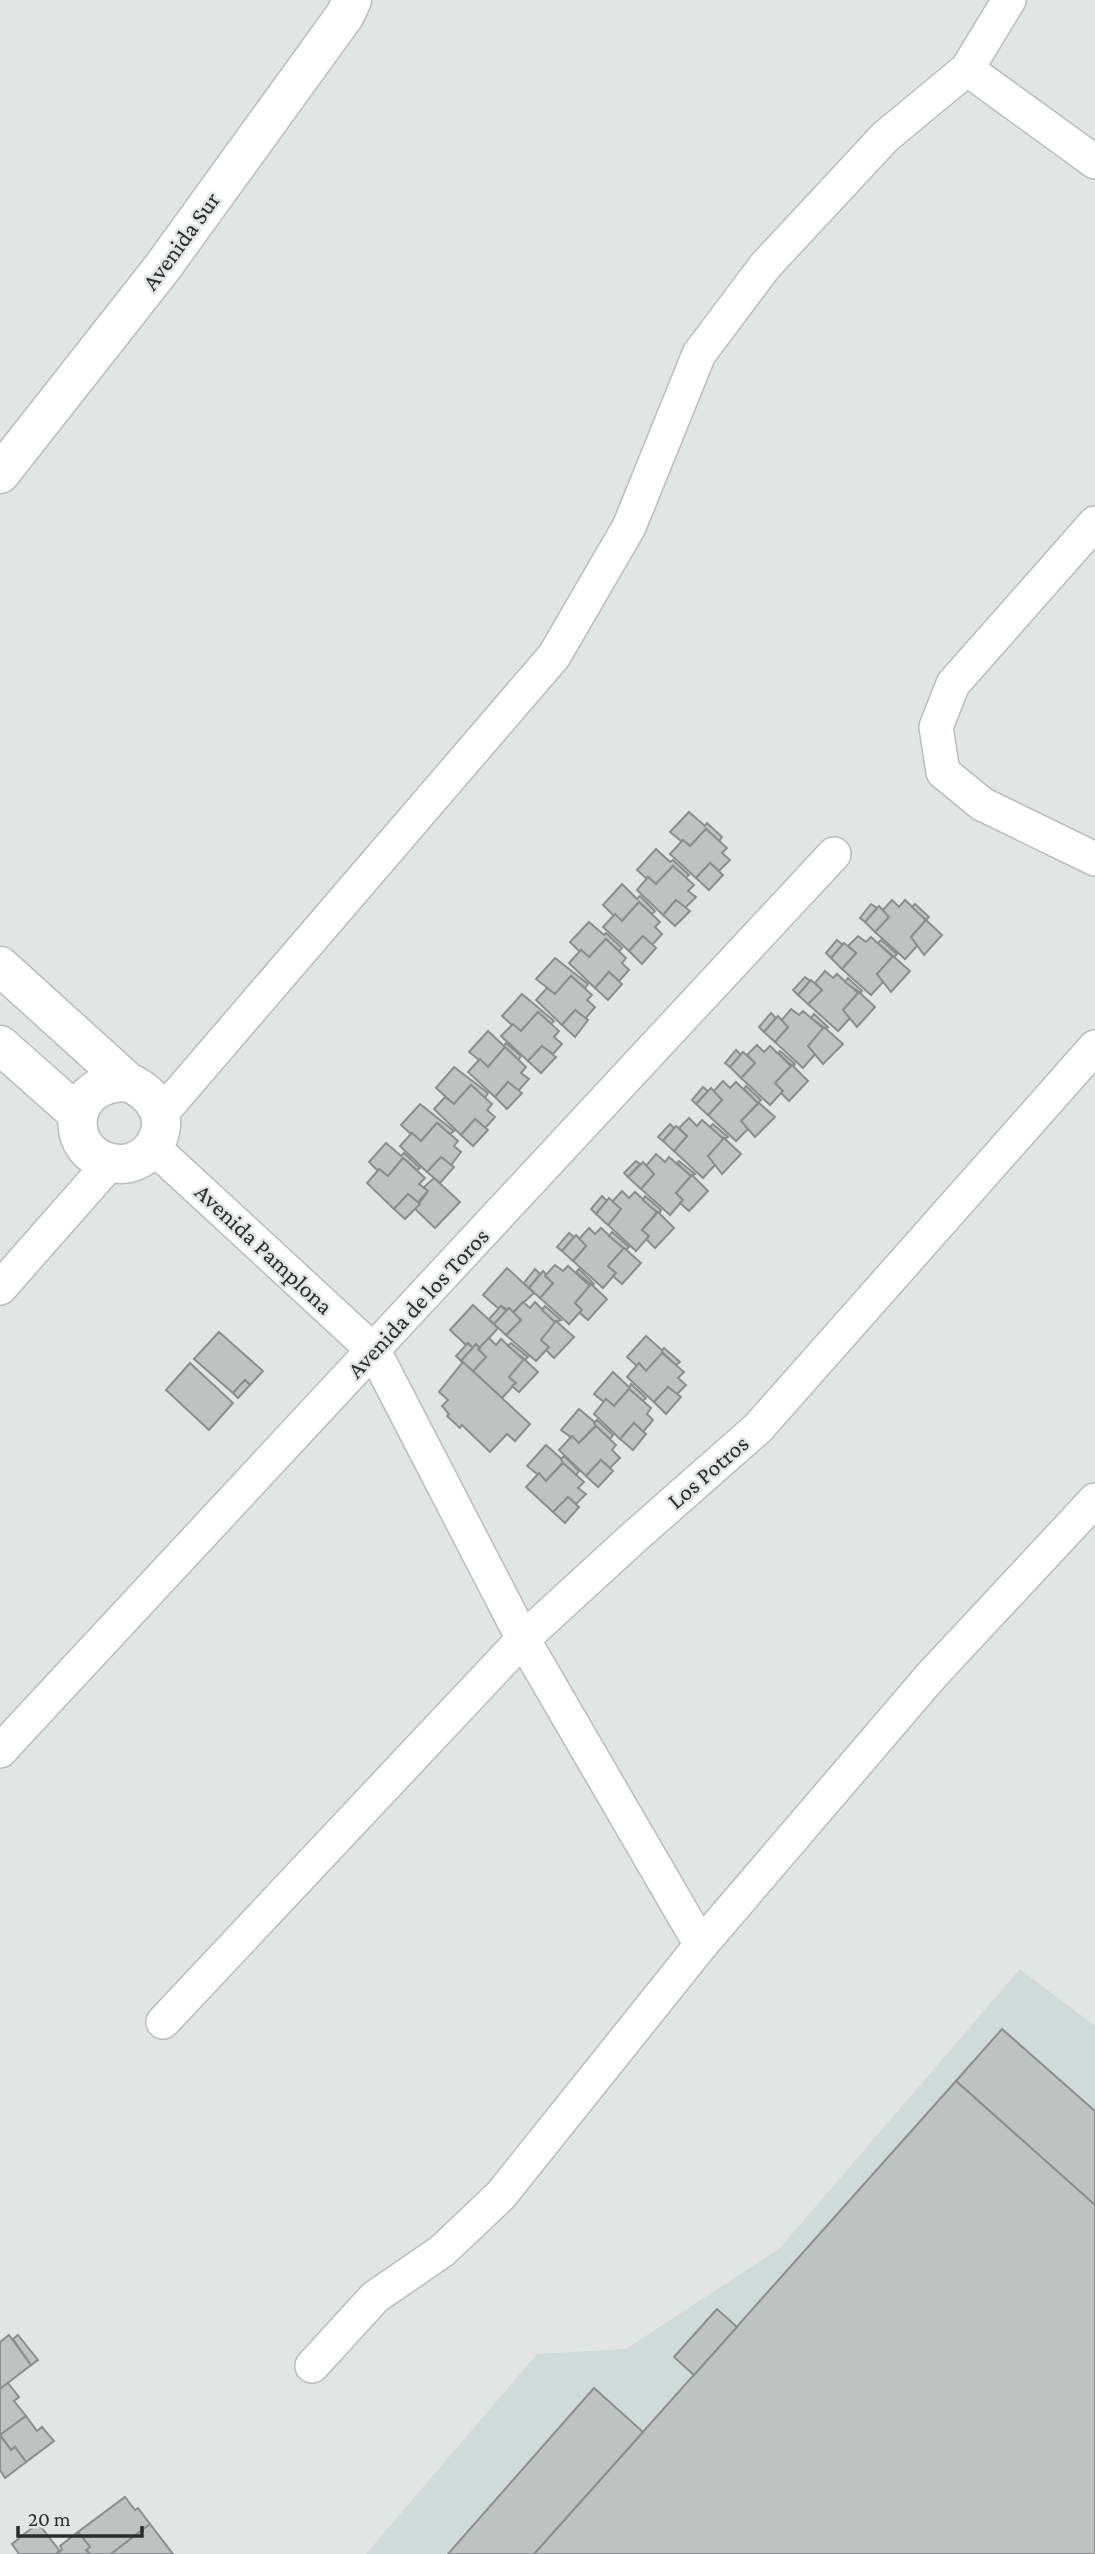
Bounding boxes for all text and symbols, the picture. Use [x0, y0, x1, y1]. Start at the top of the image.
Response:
street label: Avenida Sur [136, 186, 225, 295]
street label: Avenida Pamplona [190, 1178, 339, 1319]
street label: Avenida de los Toros [341, 1222, 494, 1383]
street label: Los Potros [662, 1429, 754, 1514]
scale bar [18, 2494, 142, 2538]
text: 20 m [28, 2507, 71, 2531]

